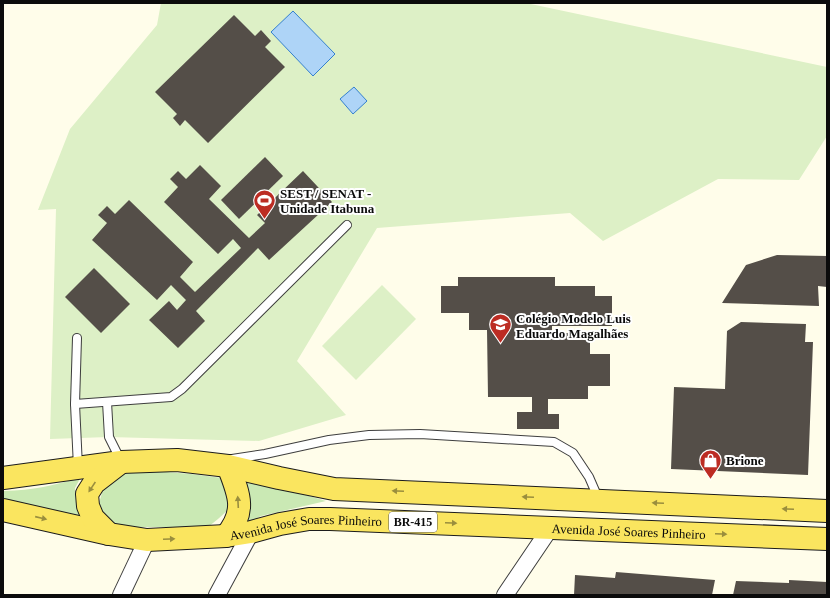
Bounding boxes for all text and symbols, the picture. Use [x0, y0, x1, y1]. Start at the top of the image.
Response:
place label: SEST / SENAT - Unidade Itabuna [280, 186, 375, 216]
sports icon: SEST / SENAT - Unidade Itabuna [252, 187, 278, 220]
place label: Colégio Modelo Luis Eduardo Magalhães [516, 311, 631, 341]
school or university icon: Colégio Modelo Luis Eduardo Magalhães [487, 312, 513, 345]
shop icon: Brione [698, 447, 724, 480]
place label: Brione [726, 453, 764, 468]
one-way arrow [88, 482, 96, 493]
one-way arrow [392, 488, 404, 495]
one-way arrow [522, 494, 534, 501]
one-way arrow [235, 496, 242, 508]
one-way arrow [652, 500, 664, 507]
one-way arrow [782, 506, 794, 513]
street label: Avenida José Soares Pinheiro [229, 512, 382, 543]
road number: BR-415 [389, 512, 437, 532]
one-way arrow [35, 515, 47, 521]
one-way arrow [445, 520, 457, 527]
street label: Avenida José Soares Pinheiro [551, 521, 706, 542]
one-way arrow [715, 531, 727, 538]
one-way arrow [163, 535, 175, 542]

